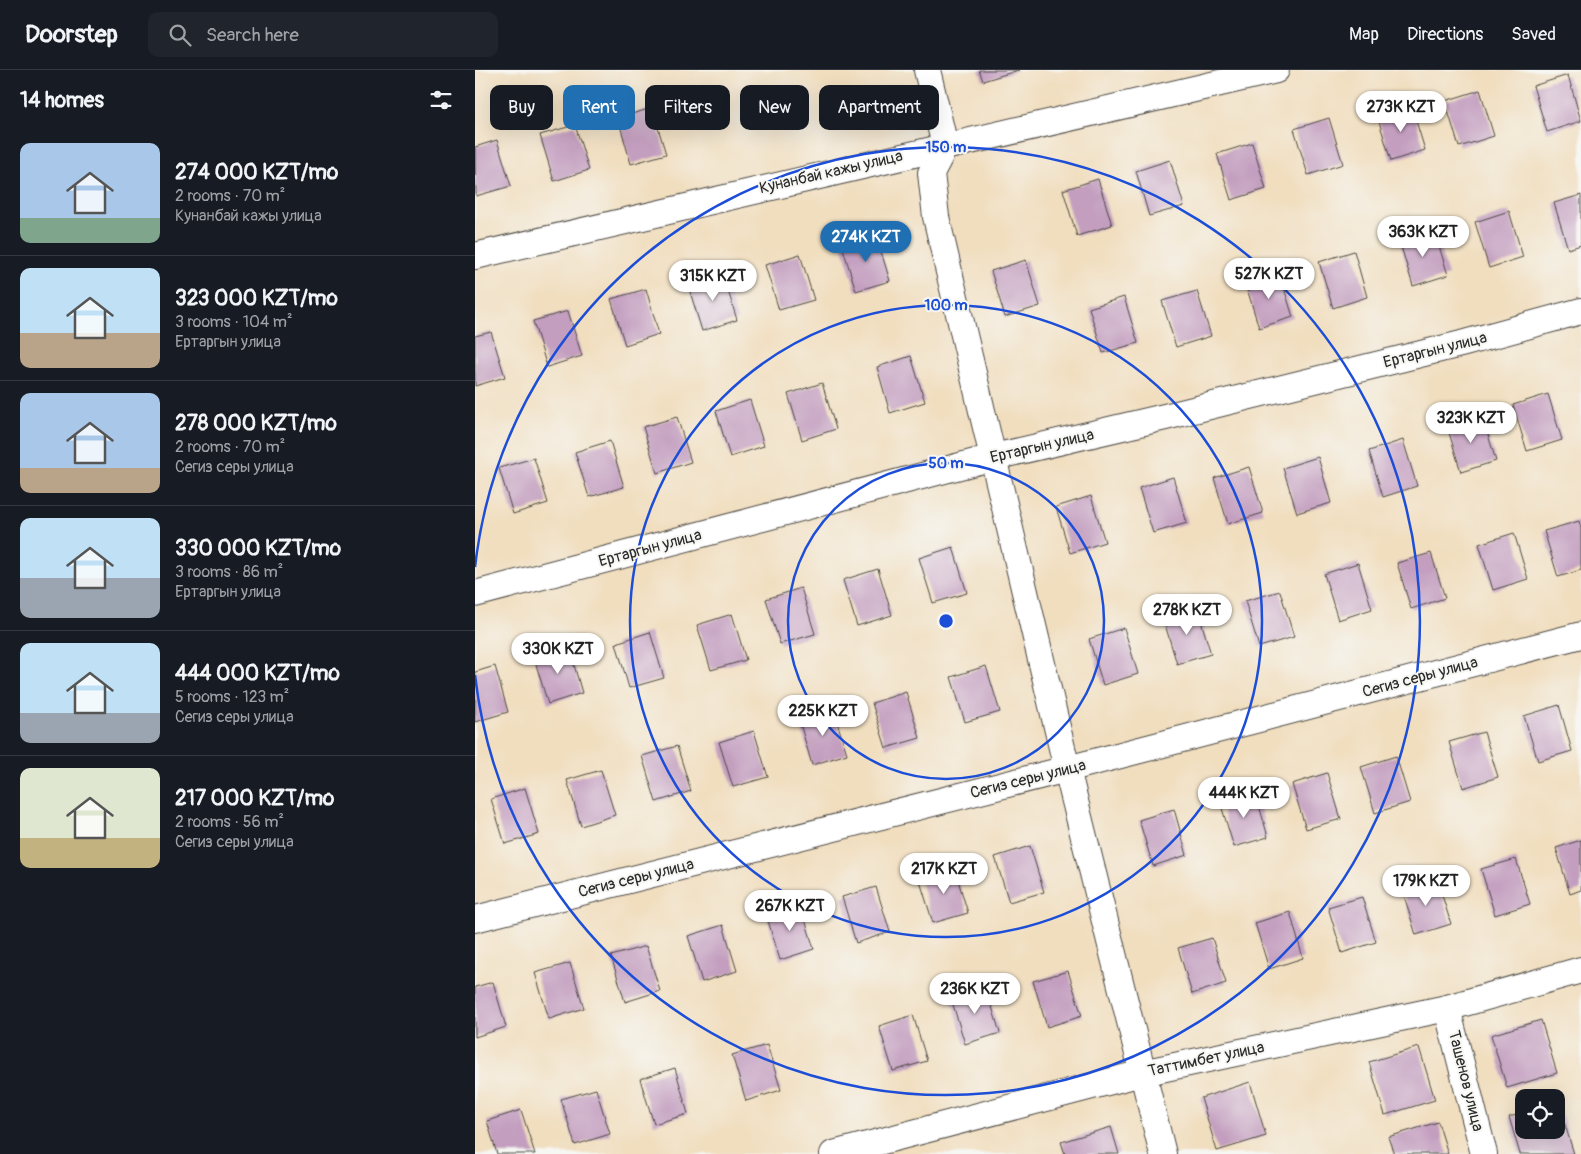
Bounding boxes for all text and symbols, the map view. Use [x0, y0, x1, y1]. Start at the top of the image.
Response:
search box [148, 12, 498, 57]
text: Doorstep [25, 20, 118, 49]
icon: search [166, 21, 194, 49]
text: Search here [206, 23, 299, 47]
text: Map [1349, 23, 1379, 46]
text: Directions [1407, 23, 1483, 46]
text: Saved [1511, 23, 1556, 46]
chip: Buy [490, 85, 553, 130]
chip: Rent [563, 85, 635, 130]
chip: Filters [645, 85, 730, 130]
chip: New [740, 85, 809, 130]
chip: Apartment [819, 85, 939, 130]
icon: filters [427, 86, 455, 114]
text: 14 homes [20, 87, 104, 114]
pin: 273K KZT [1349, 90, 1453, 133]
text: 273K KZT [1367, 97, 1435, 117]
text: 150 m [926, 138, 966, 157]
street label: Кунанбай кажы улица [757, 146, 905, 198]
text: 274 000 KZT/mo [175, 159, 338, 186]
icon: home [60, 163, 120, 223]
text: 2 rooms · 70 m² [175, 186, 285, 206]
text: Кунанбай кажы улица [175, 206, 322, 226]
pin: 363K KZT [1371, 216, 1475, 258]
pin: 274K KZT [814, 220, 918, 263]
text: 363K KZT [1388, 222, 1458, 242]
text: 274K KZT [831, 227, 901, 247]
pin: 527K KZT [1217, 258, 1321, 300]
pin: 315K KZT [661, 260, 765, 302]
text: 527K KZT [1235, 264, 1303, 284]
text: 315K KZT [680, 266, 746, 286]
text: 323 000 KZT/mo [175, 285, 338, 312]
icon: home [60, 288, 120, 348]
text: 100 m [925, 296, 967, 315]
text: 3 rooms · 104 m² [175, 312, 292, 332]
street label: Ертаргын улица [1381, 327, 1489, 373]
text: Ертаргын улица [175, 332, 281, 352]
pin: 323K KZT [1419, 402, 1523, 444]
text: 323K KZT [1437, 408, 1505, 428]
text: 278 000 KZT/mo [175, 410, 337, 437]
icon: home [60, 413, 120, 473]
street label: Ертаргын улица [988, 424, 1096, 468]
text: 2 rooms · 70 m² [175, 437, 285, 457]
text: 50 m [929, 454, 963, 473]
text: Сегиз серы улица [175, 457, 294, 477]
street label: Ертаргын улица [596, 525, 704, 571]
text: 330 000 KZT/mo [175, 535, 341, 562]
icon: home [60, 538, 120, 598]
text: 3 rooms · 86 m² [175, 562, 283, 582]
text: Ертаргын улица [175, 582, 281, 602]
pin: 278K KZT [1135, 594, 1239, 636]
text: 278K KZT [1153, 600, 1221, 620]
centre of rings [937, 612, 955, 630]
pin: 330K KZT [506, 632, 610, 675]
text: 330K KZT [522, 639, 594, 659]
street label: Сегиз серы улица [1360, 652, 1480, 702]
text: 444 000 KZT/mo [175, 660, 340, 687]
icon: home [60, 663, 120, 723]
text: 5 rooms · 123 m² [175, 687, 289, 707]
pin: 225K KZT [771, 694, 875, 737]
text: 225K KZT [788, 701, 858, 721]
text: Сегиз серы улица [175, 707, 294, 727]
street label: Сегиз серы улица [968, 755, 1088, 803]
pin: 444K KZT [1192, 776, 1296, 819]
text: 444K KZT [1209, 783, 1279, 803]
text: 217 000 KZT/mo [175, 785, 334, 812]
icon: home [60, 788, 120, 848]
text: 2 rooms · 56 m² [175, 812, 284, 832]
text: Сегиз серы улица [175, 832, 294, 852]
pin: 217K KZT [892, 852, 996, 895]
street label: Сегиз серы улица [576, 854, 696, 902]
text: 217K KZT [911, 859, 977, 879]
pin: 179K KZT [1374, 864, 1478, 907]
text: 179K KZT [1393, 871, 1459, 891]
pin: 267K KZT [738, 890, 842, 932]
text: 267K KZT [755, 896, 825, 916]
pin: 236K KZT [923, 972, 1027, 1015]
text: 236K KZT [940, 979, 1010, 999]
street label: Ташенов улица [1444, 1028, 1488, 1134]
street label: Таттимбет улица [1146, 1037, 1266, 1081]
map controls [1515, 1089, 1565, 1139]
button: locate [1515, 1089, 1565, 1139]

